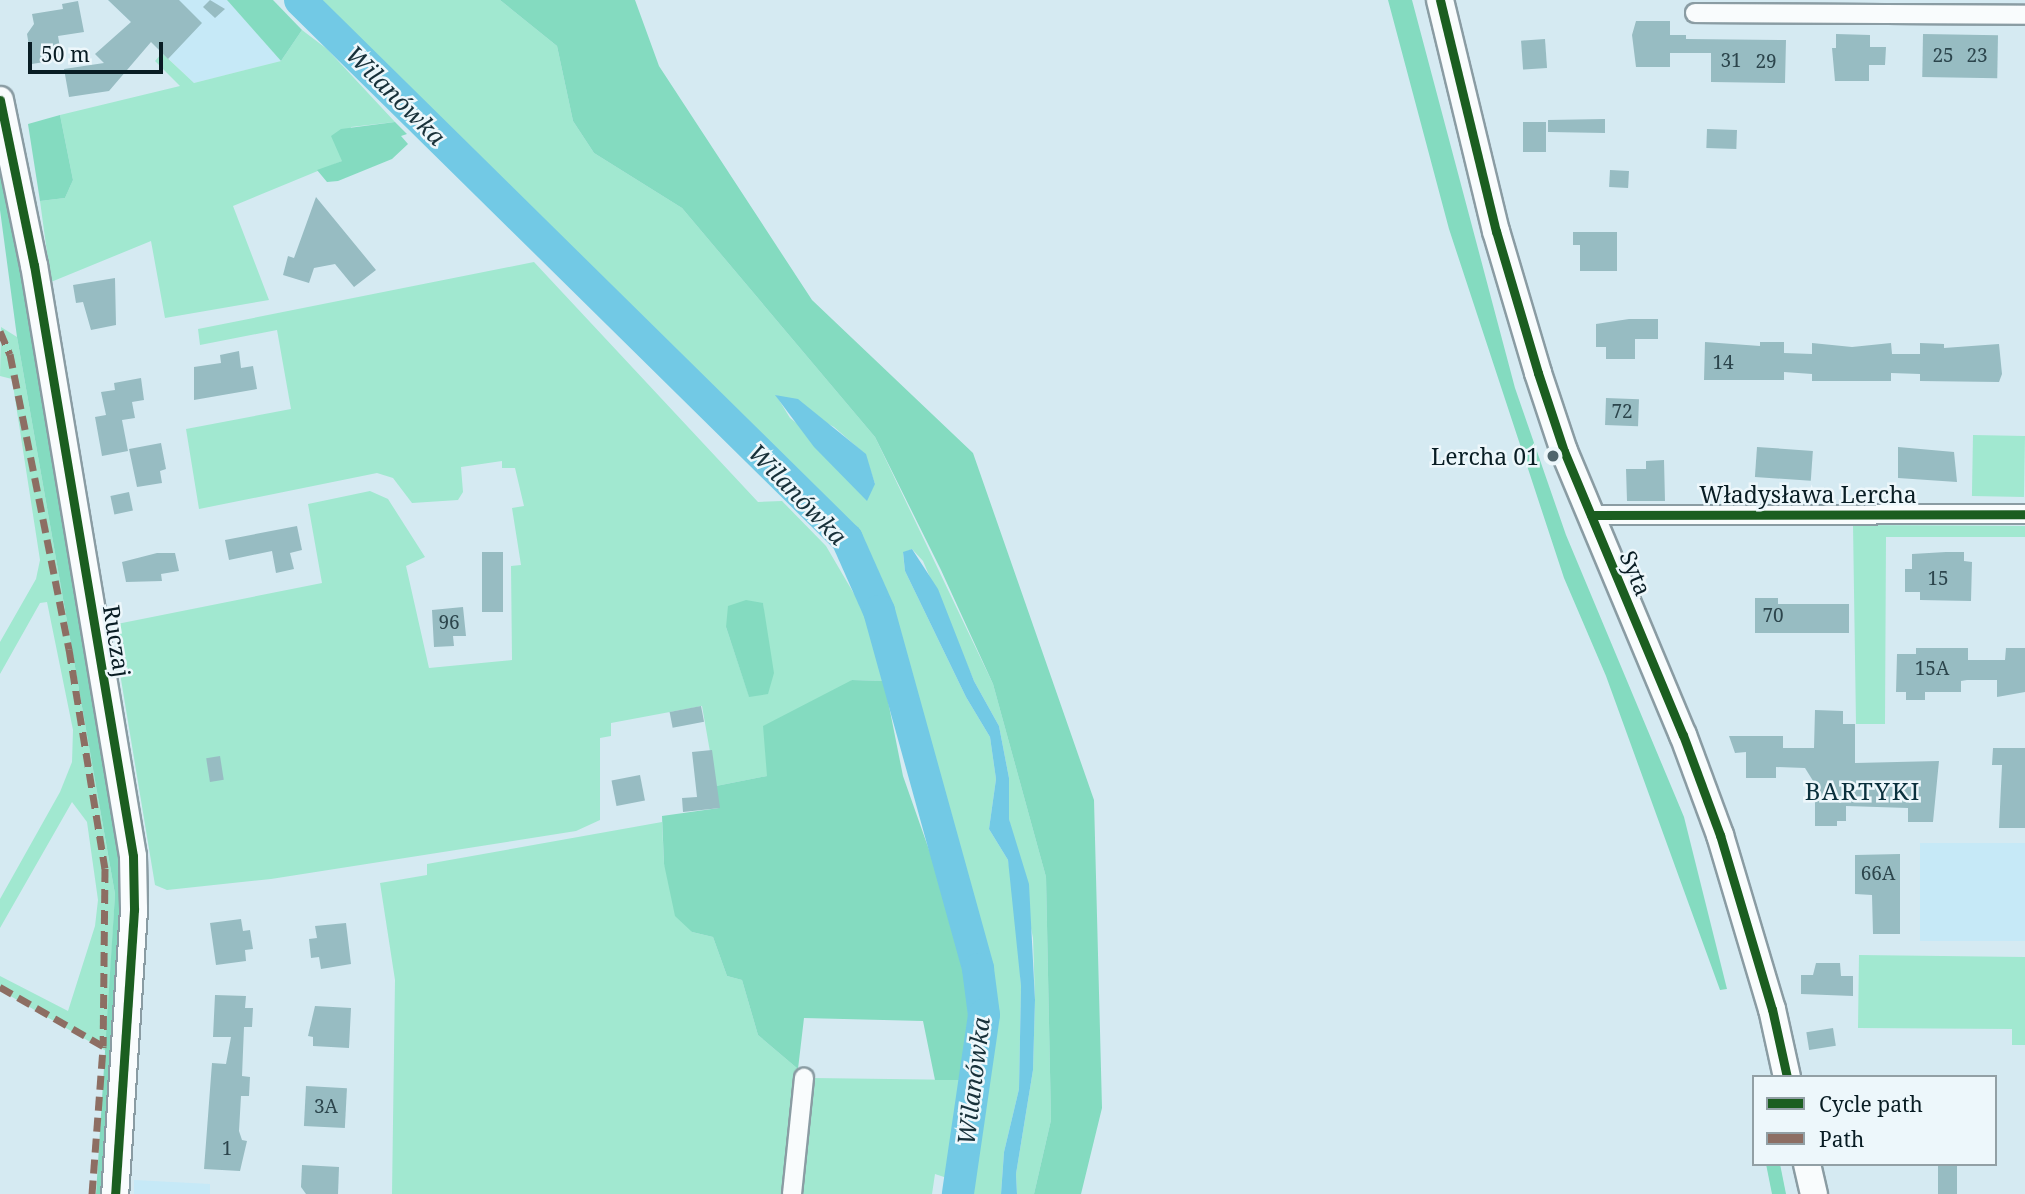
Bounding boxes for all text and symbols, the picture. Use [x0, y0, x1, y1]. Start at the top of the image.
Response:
scale bar [32, 28, 166, 72]
water label: Wilanówka [340, 39, 452, 151]
text: 50 m [41, 40, 90, 68]
house number: 25 [1932, 45, 1954, 67]
house number: 23 [1966, 45, 1988, 67]
house number: 31 [1720, 50, 1742, 72]
house number: 29 [1755, 51, 1777, 73]
house number: 14 [1712, 352, 1734, 374]
house number: 72 [1611, 401, 1633, 423]
water label: Wilanówka [743, 438, 853, 550]
place label: Lercha 01 [1431, 442, 1539, 470]
marker: Lercha 01 [1545, 448, 1561, 464]
street label: Władysława Lercha [1699, 480, 1917, 508]
street label: Syta [1614, 546, 1658, 600]
house number: 15 [1927, 568, 1949, 590]
street label: Ruczaj [98, 603, 136, 679]
house number: 70 [1762, 605, 1784, 627]
house number: 96 [438, 612, 460, 634]
house number: 15A [1915, 658, 1949, 680]
district label: BARTYKI [1806, 777, 1920, 805]
house number: 66A [1861, 863, 1895, 885]
water label: Wilanówka [951, 1015, 995, 1147]
legend [1752, 1075, 1997, 1166]
text: Cycle path [1819, 1090, 1923, 1118]
house number: 3A [314, 1096, 338, 1118]
text: Path [1819, 1125, 1864, 1153]
house number: 1 [222, 1138, 232, 1160]

